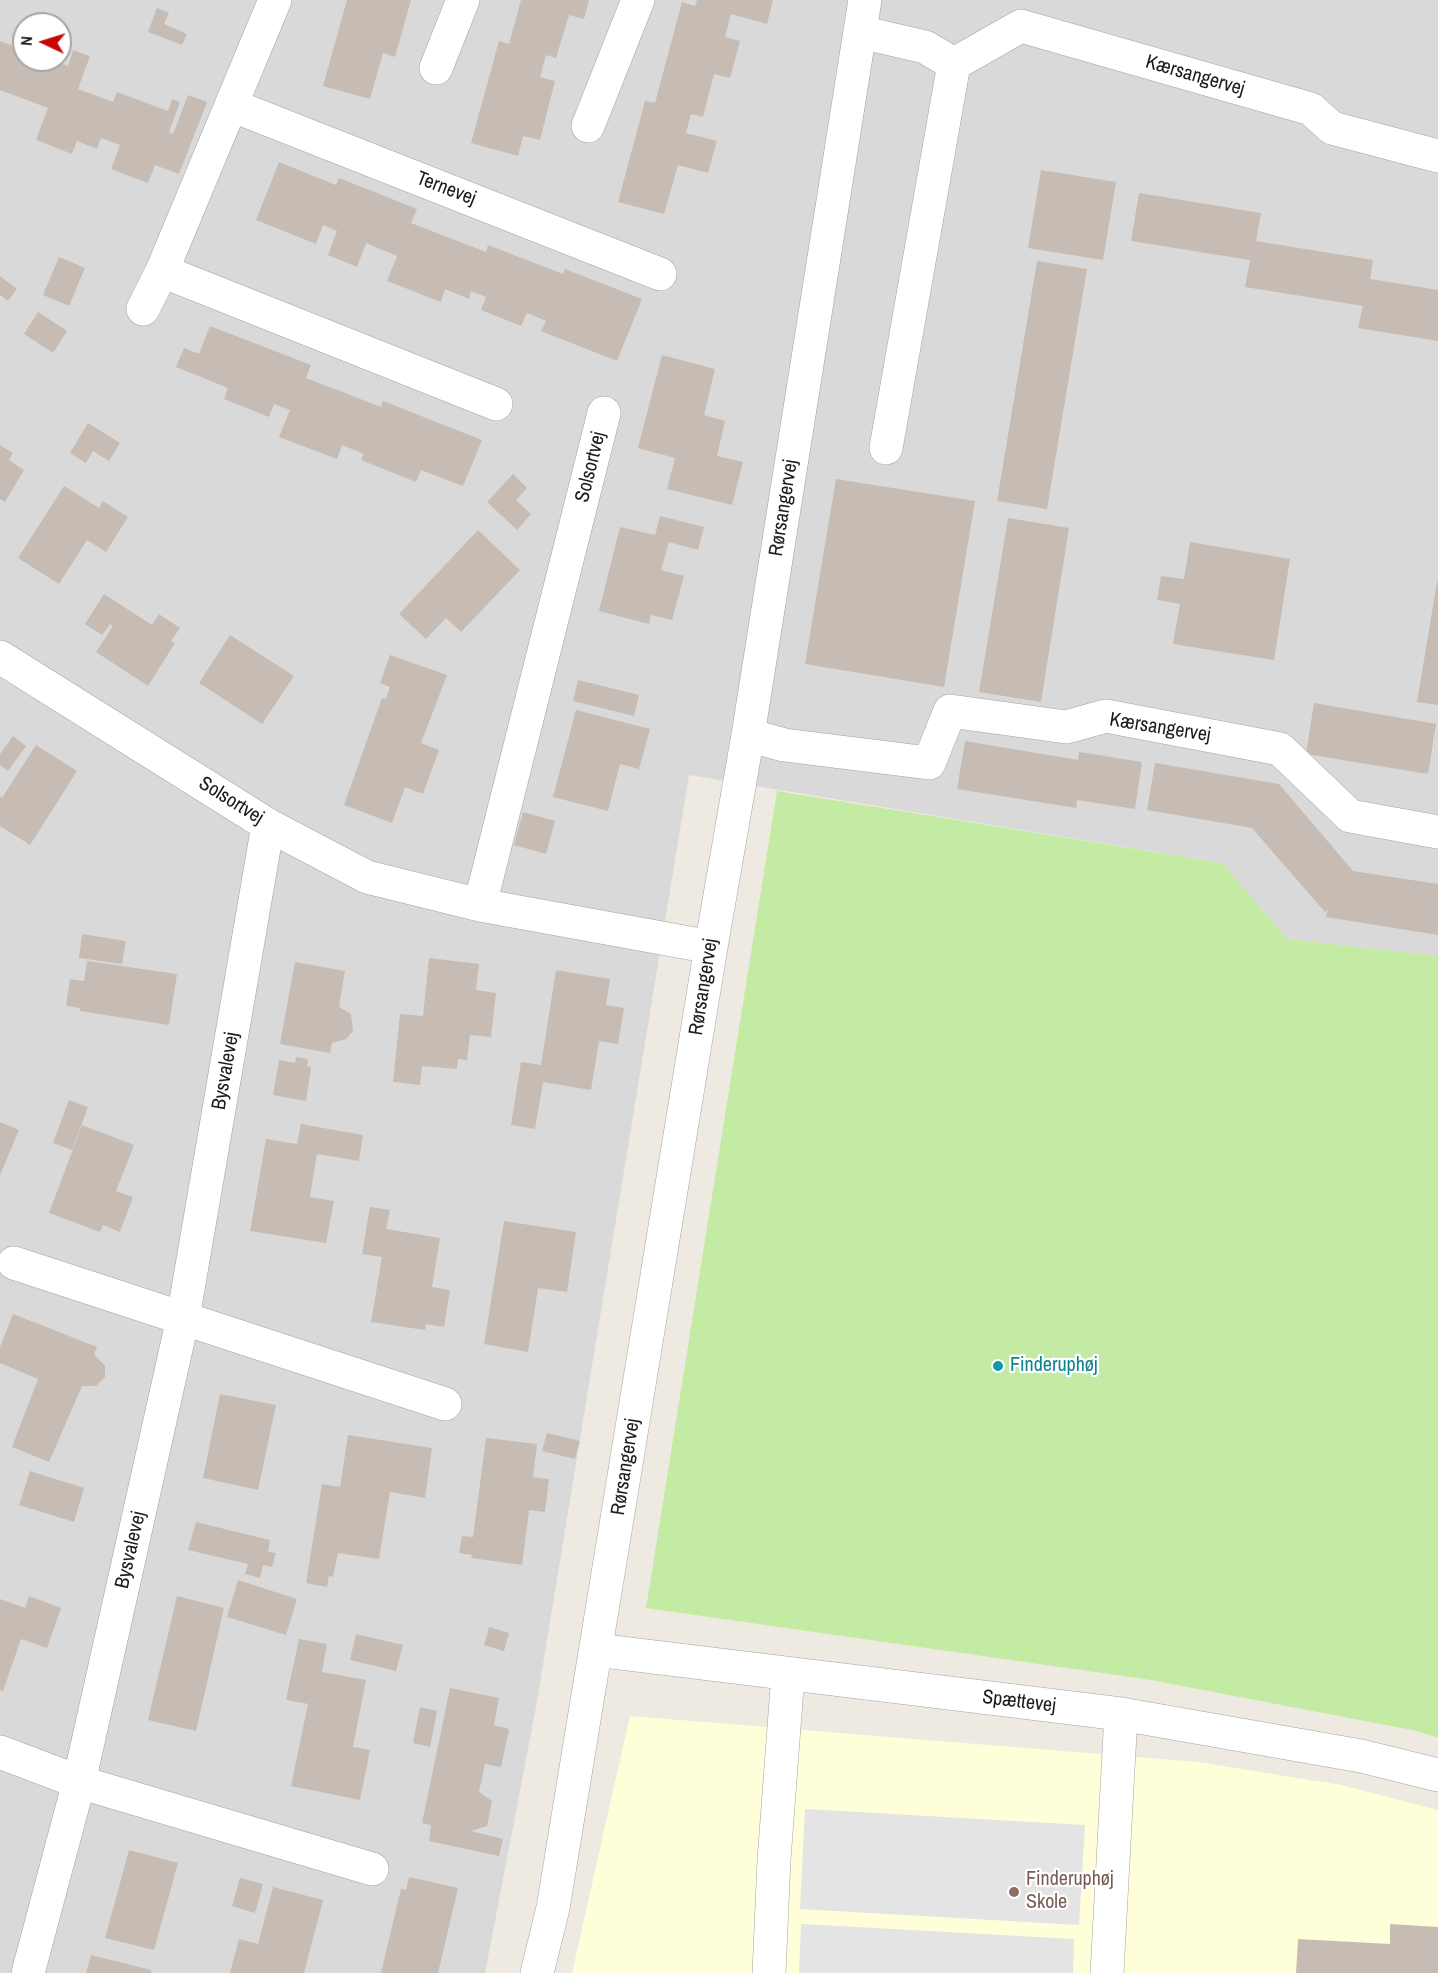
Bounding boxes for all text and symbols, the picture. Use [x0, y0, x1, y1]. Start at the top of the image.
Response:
north arrow [12, 12, 72, 72]
text: N [15, 35, 37, 46]
street label: Kærsangervej [1143, 50, 1247, 102]
street label: Ternevej [413, 167, 479, 211]
street label: Solsortvej [571, 429, 611, 505]
street label: Rørsangervej [765, 458, 803, 558]
street label: Kærsangervej [1108, 708, 1212, 748]
street label: Solsortvej [194, 772, 268, 830]
street label: Rørsangervej [685, 937, 723, 1037]
street label: Bysvalevej [207, 1030, 245, 1112]
place label: Finderuphøj [1010, 1354, 1098, 1378]
marker: Finderuphøj [991, 1359, 1005, 1373]
street label: Rørsangervej [607, 1417, 645, 1517]
street label: Bysvalevej [110, 1509, 152, 1591]
street label: Spættevej [981, 1686, 1057, 1718]
place label: Finderuphøj Skole [1026, 1868, 1114, 1915]
marker: Finderuphøj Skole [1007, 1885, 1021, 1899]

